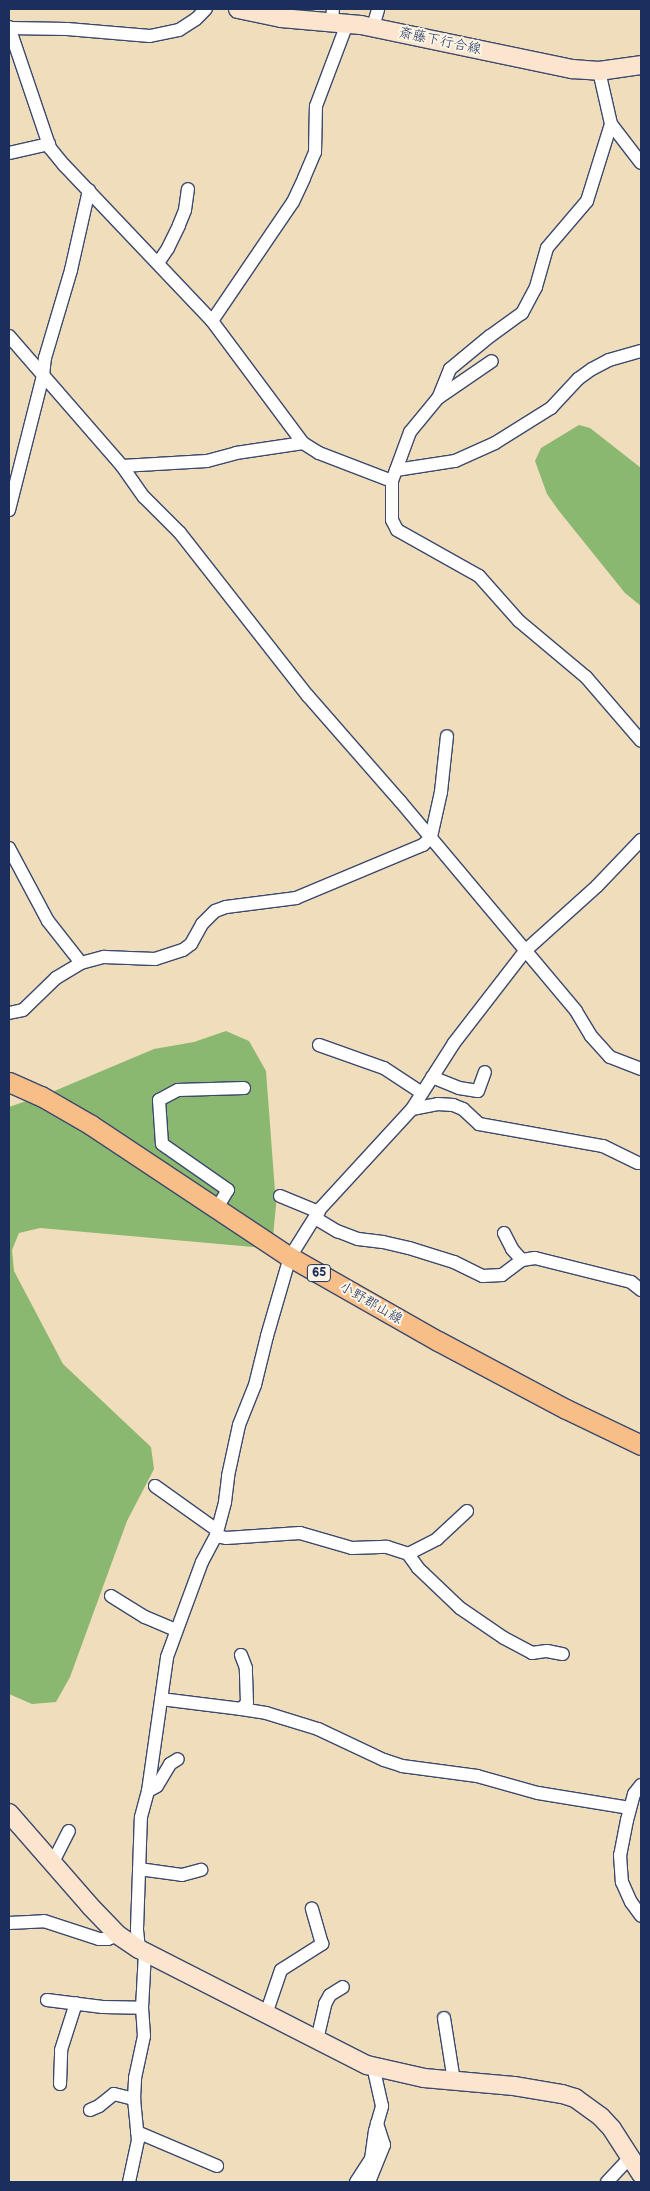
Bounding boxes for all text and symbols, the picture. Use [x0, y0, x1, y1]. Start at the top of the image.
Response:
street label: 斎藤下行合線 [397, 24, 483, 58]
road number: 65 [306, 1264, 332, 1282]
street label: 小野郡山線 [336, 1278, 406, 1328]

